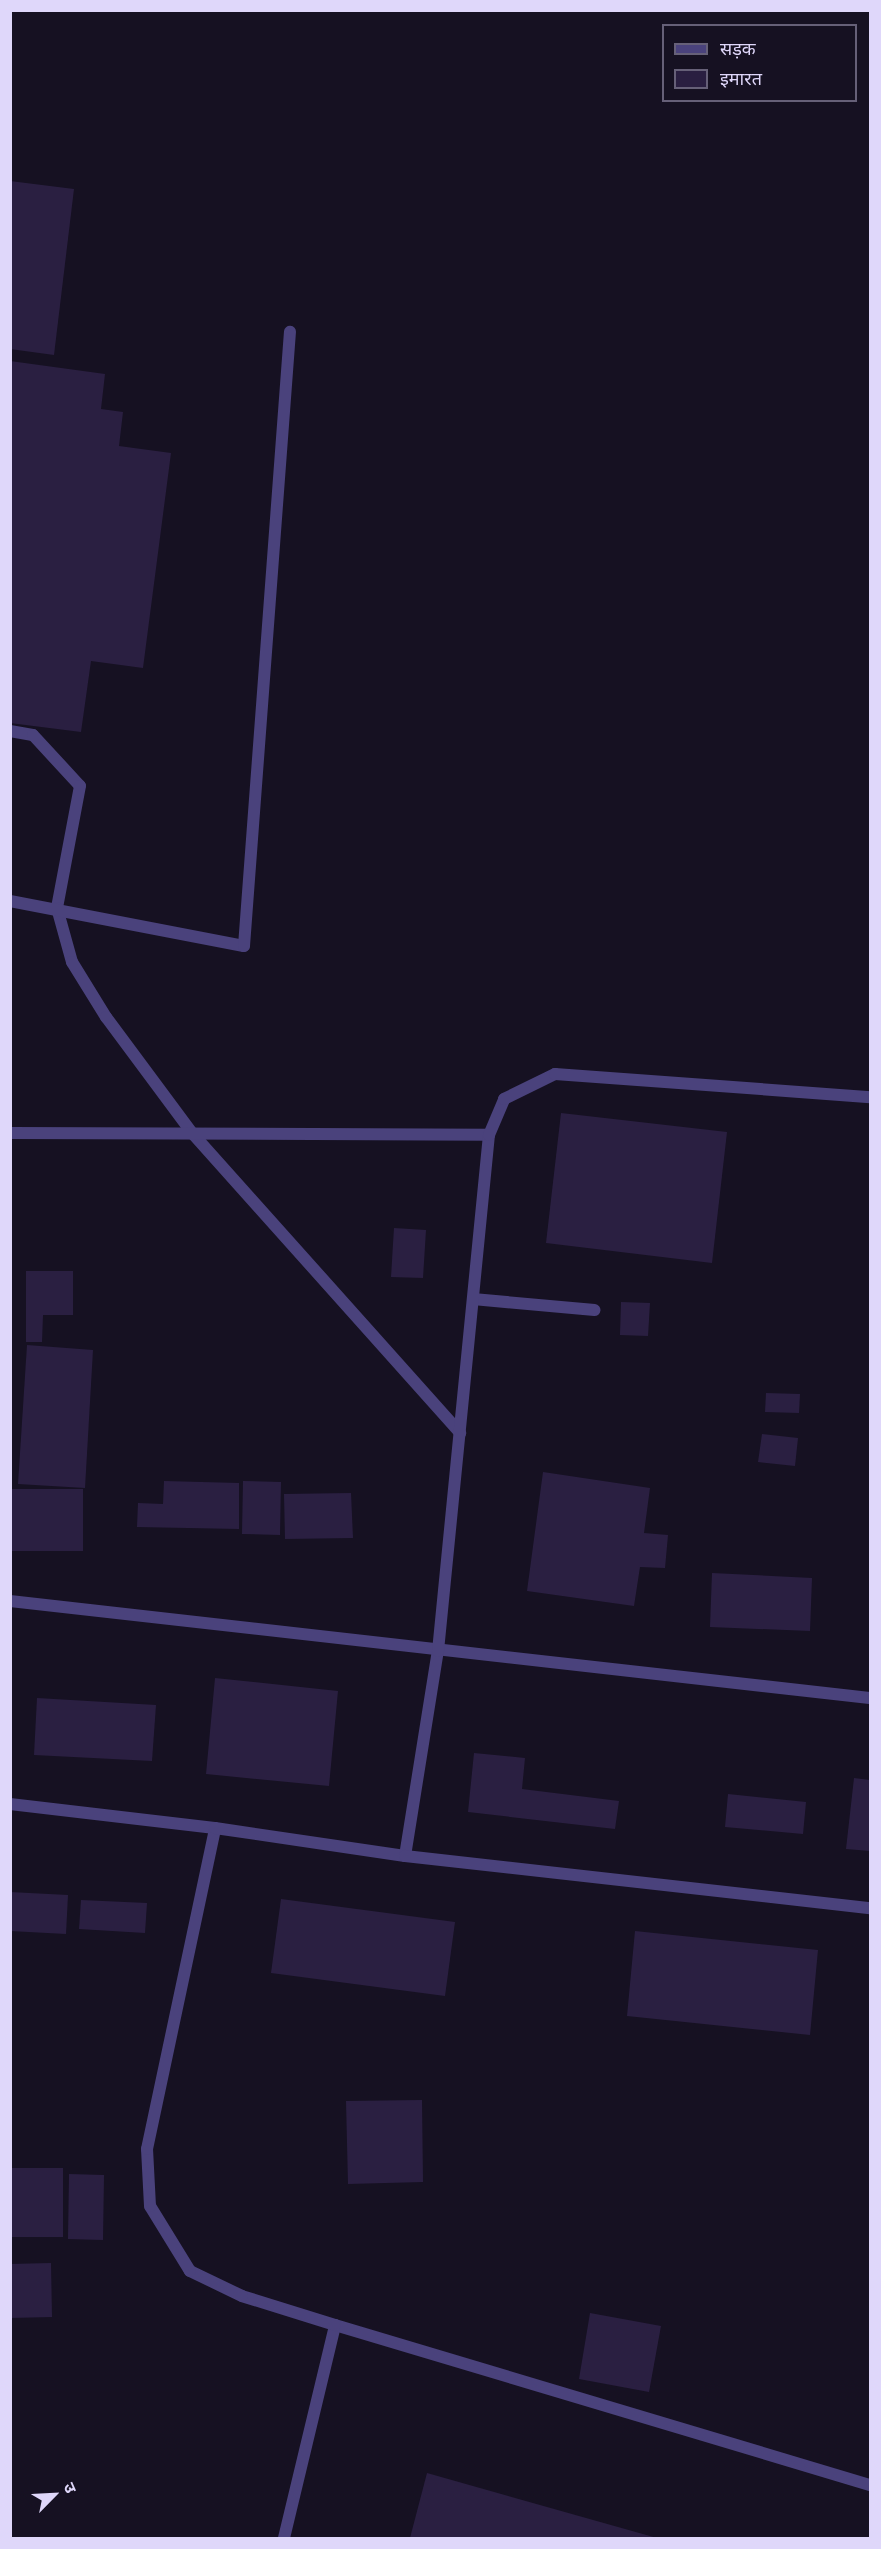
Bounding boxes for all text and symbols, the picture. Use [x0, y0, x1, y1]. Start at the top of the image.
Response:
legend [662, 24, 857, 102]
text: सड़क [720, 37, 756, 60]
text: इमारत [720, 67, 762, 90]
north arrow [24, 2465, 84, 2525]
text: उ [59, 2479, 81, 2496]

